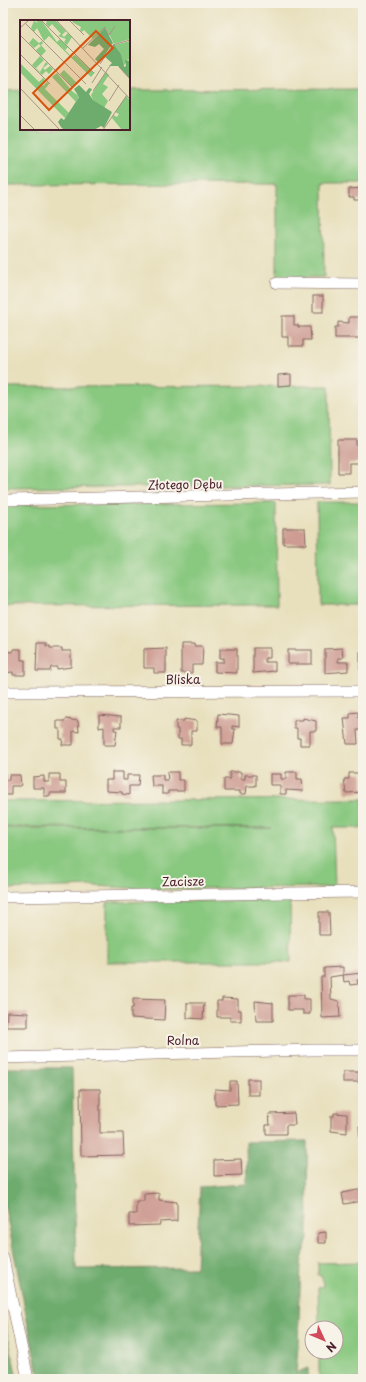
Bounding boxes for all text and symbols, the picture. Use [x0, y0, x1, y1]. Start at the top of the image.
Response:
inset map [20, 20, 130, 130]
street label: Złotego Dębu [147, 474, 223, 494]
street label: Bliska [166, 670, 201, 688]
street label: Zacisze [162, 872, 204, 890]
street label: Rolna [167, 1031, 200, 1049]
north arrow [304, 1320, 344, 1360]
text: N [322, 1338, 341, 1357]

